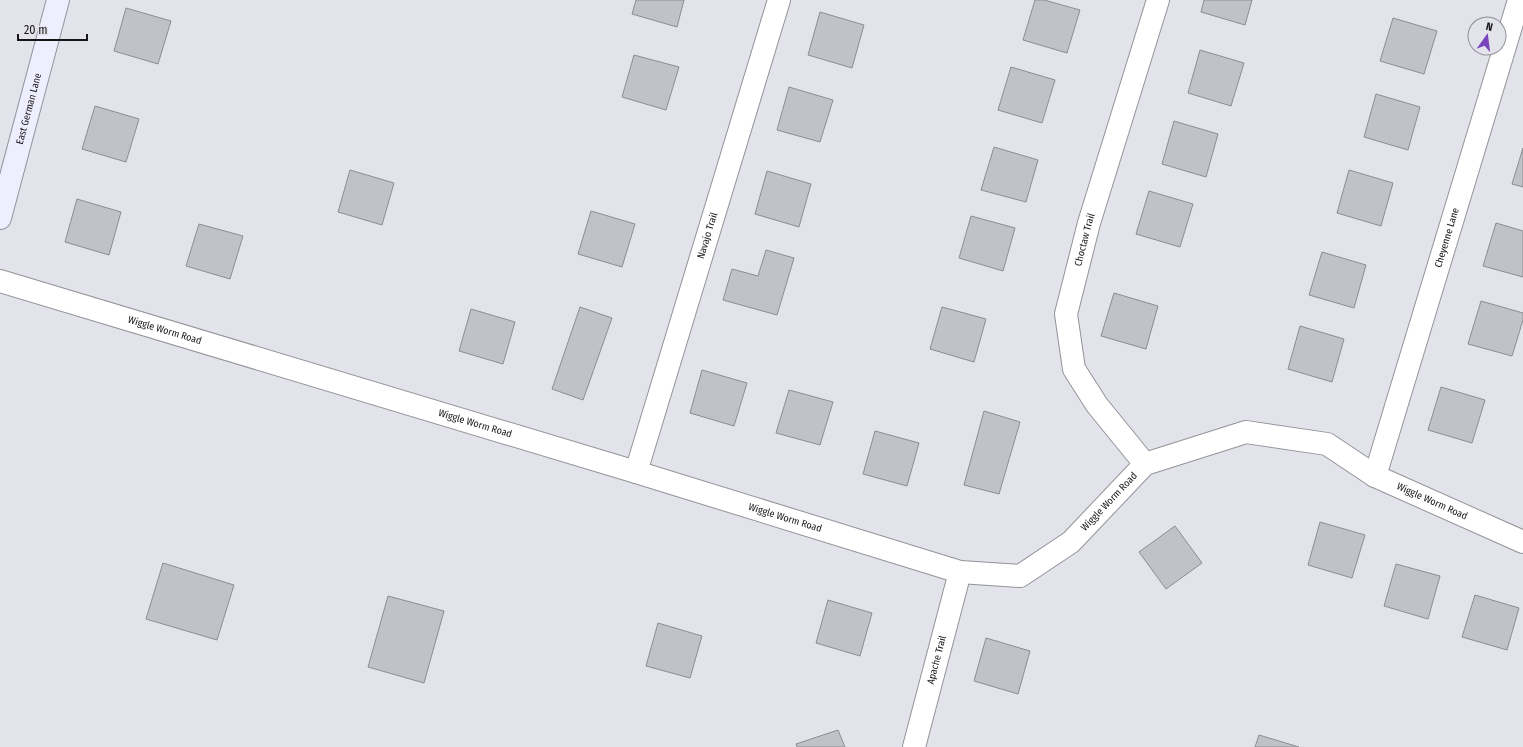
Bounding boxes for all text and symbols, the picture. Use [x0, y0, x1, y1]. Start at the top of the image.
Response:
scale bar [18, 16, 87, 42]
north arrow [1467, 16, 1507, 56]
text: N [1485, 20, 1494, 34]
text: 20 m [24, 23, 48, 37]
street label: East German Lane [14, 72, 44, 146]
street label: Cheyenne Lane [1432, 206, 1462, 269]
street label: Navajo Trail [695, 211, 720, 260]
street label: Choctaw Trail [1072, 211, 1098, 268]
street label: Wiggle Worm Road [126, 314, 203, 347]
street label: Wiggle Worm Road [437, 407, 513, 440]
street label: Wiggle Worm Road [1079, 470, 1140, 534]
street label: Wiggle Worm Road [1395, 480, 1469, 522]
street label: Wiggle Worm Road [747, 501, 823, 535]
street label: Apache Trail [925, 634, 949, 686]

